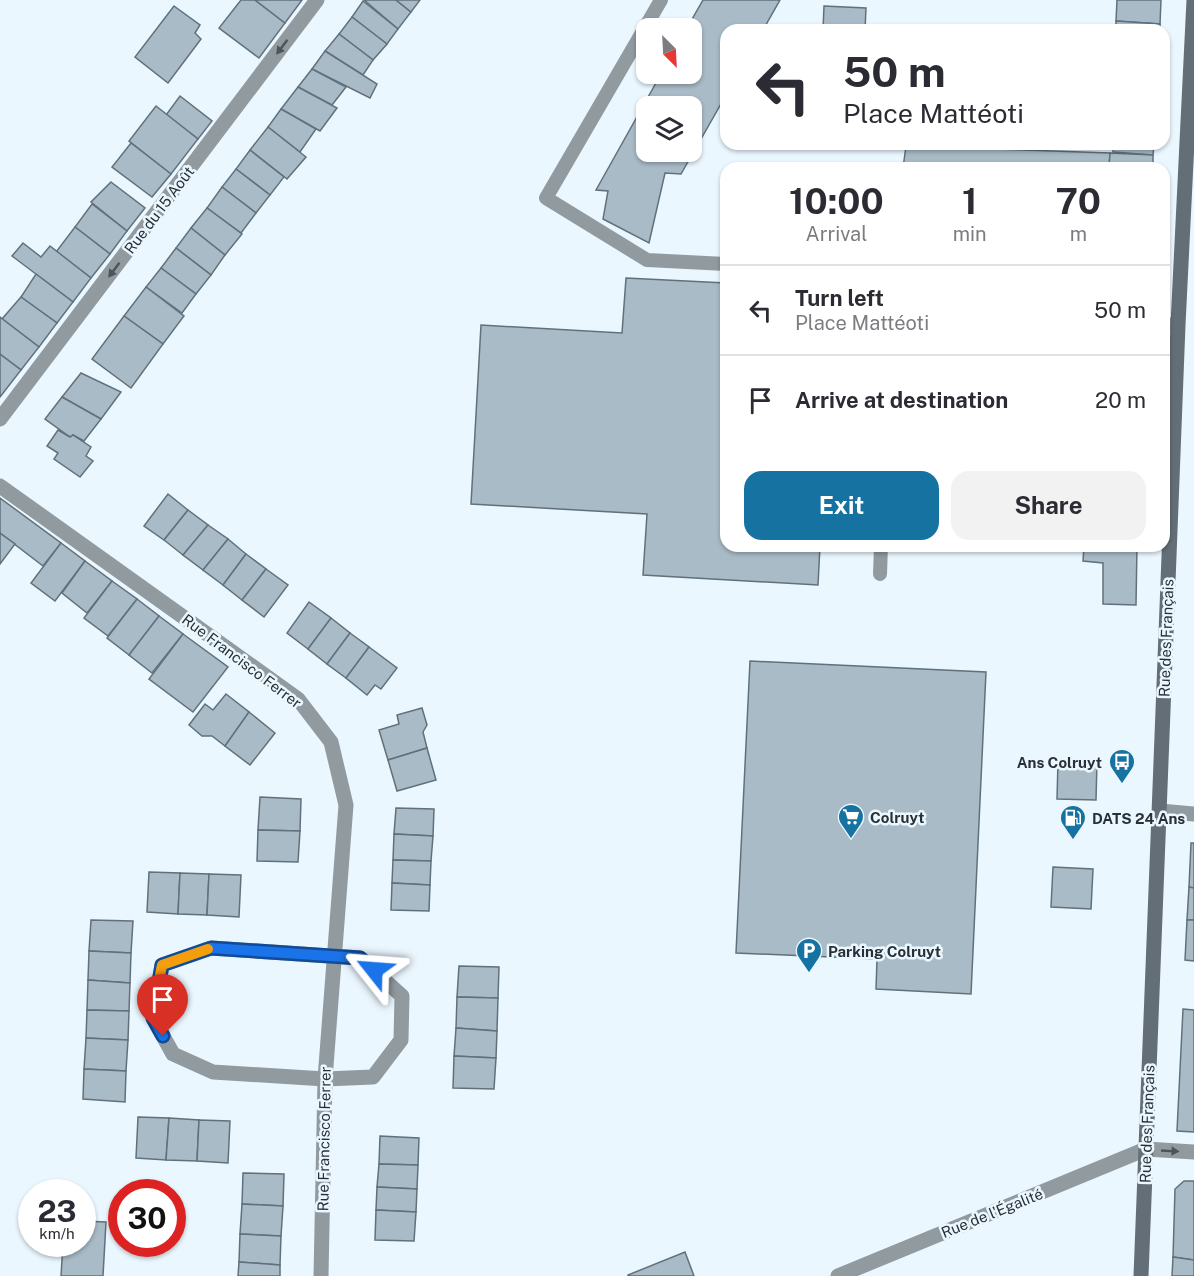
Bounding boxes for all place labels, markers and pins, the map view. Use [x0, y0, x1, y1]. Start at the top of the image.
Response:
bus stop icon: Ans Colruyt [1107, 747, 1137, 785]
place label: Ans Colruyt [1017, 754, 1102, 771]
supermarket icon: Colruyt [836, 802, 866, 840]
fuel station icon: DATS 24 Ans [1058, 803, 1088, 841]
place label: Colruyt [870, 809, 924, 826]
place label: DATS 24 Ans [1092, 810, 1185, 827]
parking icon: Parking Colruyt [794, 936, 824, 974]
place label: Parking Colruyt [828, 943, 941, 960]
pin [137, 974, 188, 1036]

